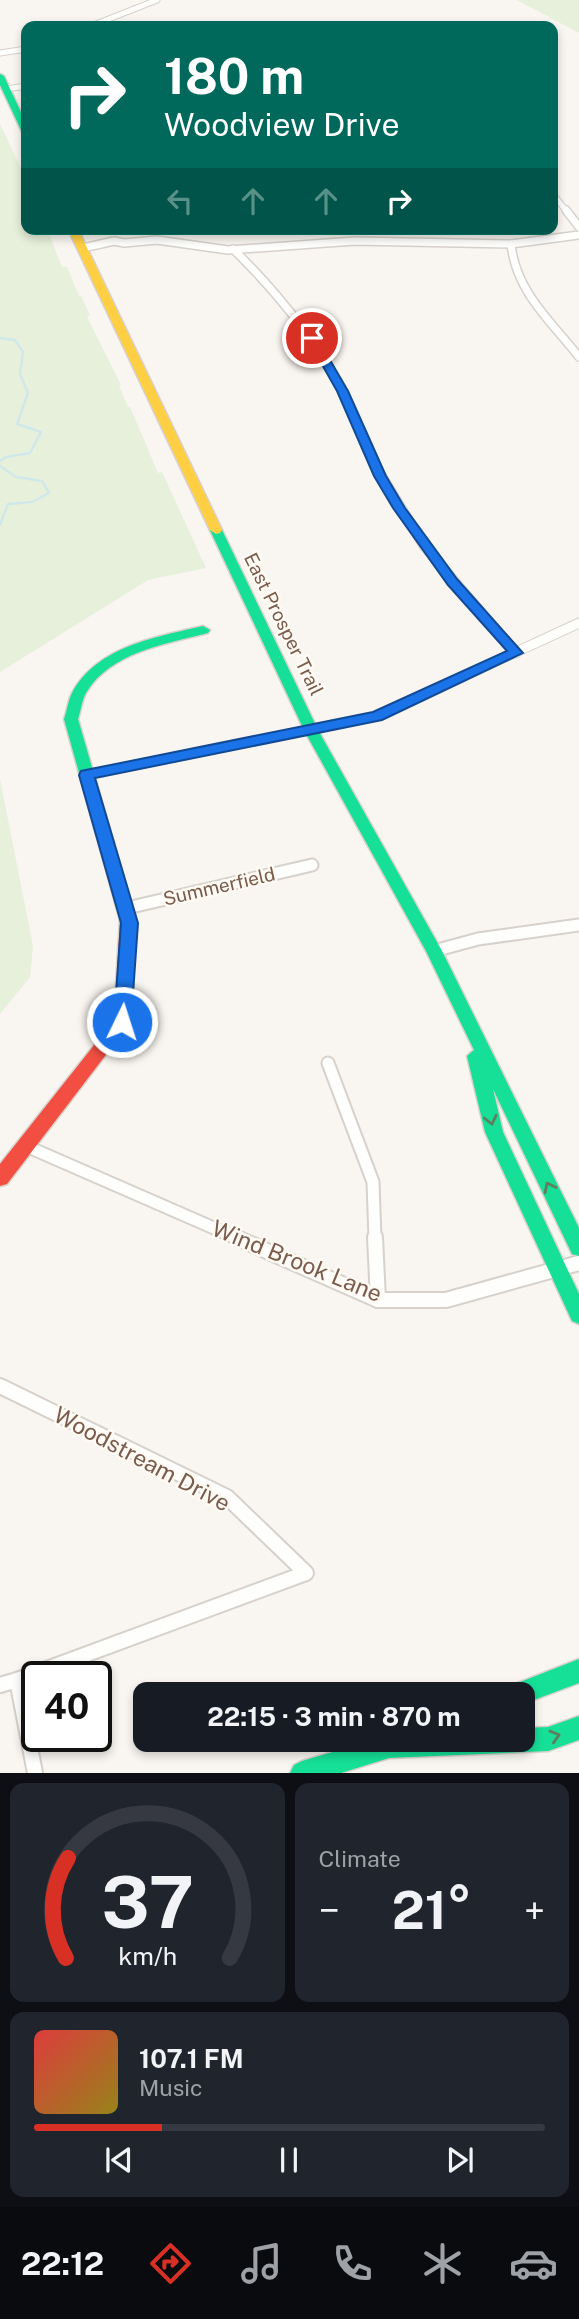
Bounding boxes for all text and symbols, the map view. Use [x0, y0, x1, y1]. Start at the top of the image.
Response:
text: 180 m [164, 47, 304, 105]
icon: right [49, 49, 140, 140]
text: Woodview Drive [164, 106, 400, 143]
icon: left [161, 182, 199, 220]
icon: ahead [234, 182, 272, 220]
icon: ahead [307, 182, 345, 220]
icon: right [380, 182, 418, 220]
pin [282, 308, 342, 368]
icon: arrive [293, 319, 331, 357]
street label: East Prosper Trail [240, 549, 328, 699]
street label: Summerfield [161, 862, 277, 910]
position arrow [85, 985, 159, 1059]
one-way arrow [483, 1114, 498, 1126]
one-way arrow [543, 1182, 557, 1194]
street label: Wind Brook Lane [208, 1214, 386, 1307]
street label: Woodstream Drive [49, 1401, 235, 1516]
speed limit sign: 40 [21, 1661, 112, 1752]
text: 22:15 · 3 min · 870 m [207, 1701, 461, 1732]
one-way arrow [549, 1730, 561, 1745]
text: Climate [319, 1845, 401, 1872]
text: 37 [101, 1860, 194, 1945]
text: 21° [392, 1880, 472, 1941]
text: − [319, 1888, 340, 1933]
text: + [524, 1888, 545, 1933]
text: km/h [118, 1941, 177, 1971]
text: 107.1 FM [139, 2043, 244, 2074]
text: Music [139, 2074, 203, 2101]
icon: previous [100, 2141, 138, 2179]
icon: pause [270, 2141, 308, 2179]
icon: next [441, 2141, 479, 2179]
icon: directions [146, 2239, 195, 2288]
icon: music [237, 2239, 286, 2288]
icon: phone [328, 2239, 377, 2288]
icon: climate [418, 2239, 467, 2288]
icon: car [509, 2239, 558, 2288]
text: 22:12 [21, 2245, 104, 2282]

